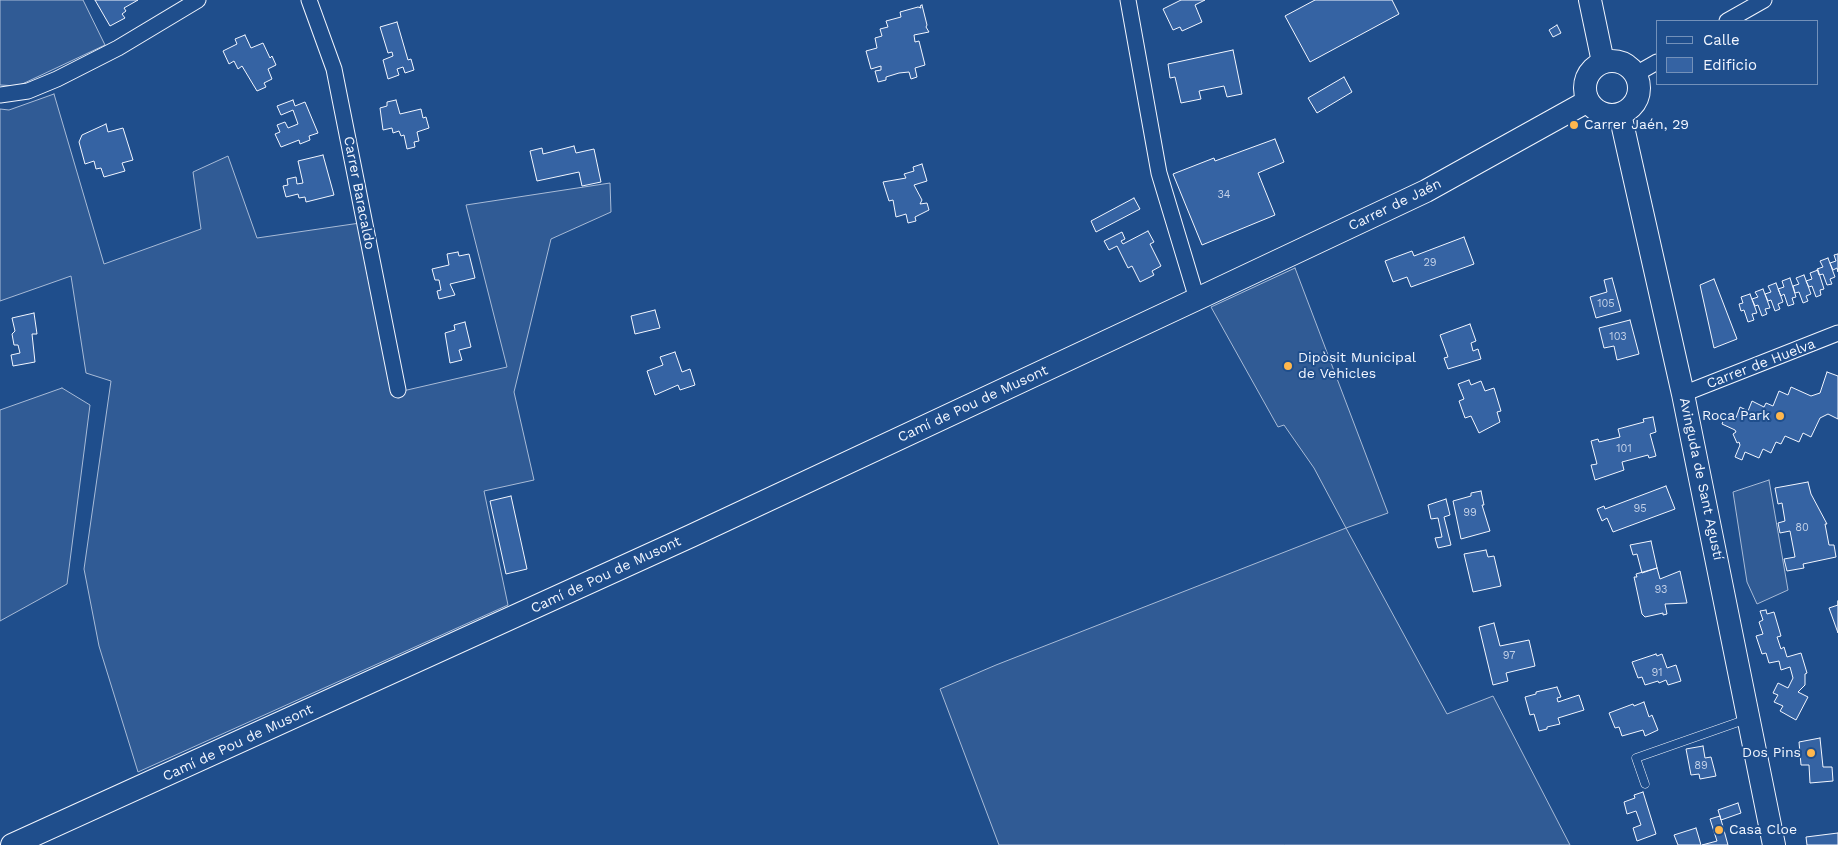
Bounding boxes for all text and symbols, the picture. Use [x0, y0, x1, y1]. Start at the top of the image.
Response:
legend [1656, 20, 1818, 85]
text: Calle [1703, 31, 1740, 49]
text: Edificio [1703, 56, 1757, 74]
place label: Carrer Jaén, 29 [1584, 117, 1689, 133]
marker: Carrer Jaén, 29 [1568, 119, 1580, 131]
street label: Carrer Baracaldo [340, 135, 378, 251]
street label: Carrer de Jaén [1346, 175, 1444, 235]
house number: 34 [1217, 188, 1231, 202]
house number: 29 [1423, 256, 1437, 270]
house number: 105 [1597, 297, 1615, 311]
house number: 103 [1609, 330, 1627, 344]
street label: Carrer de Huelva [1704, 336, 1818, 392]
place label: Dipòsit Municipal de Vehicles [1298, 350, 1416, 382]
marker: Dipòsit Municipal de Vehicles [1282, 360, 1294, 372]
street label: Camí de Pou de Musont [895, 362, 1051, 446]
street label: Avinguda de Sant Agustí [1676, 396, 1726, 562]
place label: Roca Park [1702, 408, 1770, 424]
marker: Roca Park [1774, 410, 1786, 422]
house number: 101 [1616, 442, 1632, 456]
house number: 95 [1633, 502, 1647, 516]
house number: 99 [1463, 506, 1477, 520]
house number: 80 [1795, 521, 1809, 535]
street label: Camí de Pou de Musont [528, 533, 684, 617]
house number: 93 [1655, 583, 1667, 597]
house number: 97 [1503, 649, 1515, 663]
house number: 91 [1651, 666, 1663, 680]
street label: Camí de Pou de Musont [160, 701, 316, 785]
place label: Dos Pins [1742, 745, 1801, 761]
marker: Dos Pins [1805, 747, 1817, 759]
house number: 89 [1694, 759, 1708, 773]
place label: Casa Cloe [1729, 822, 1797, 838]
marker: Casa Cloe [1713, 824, 1725, 836]

